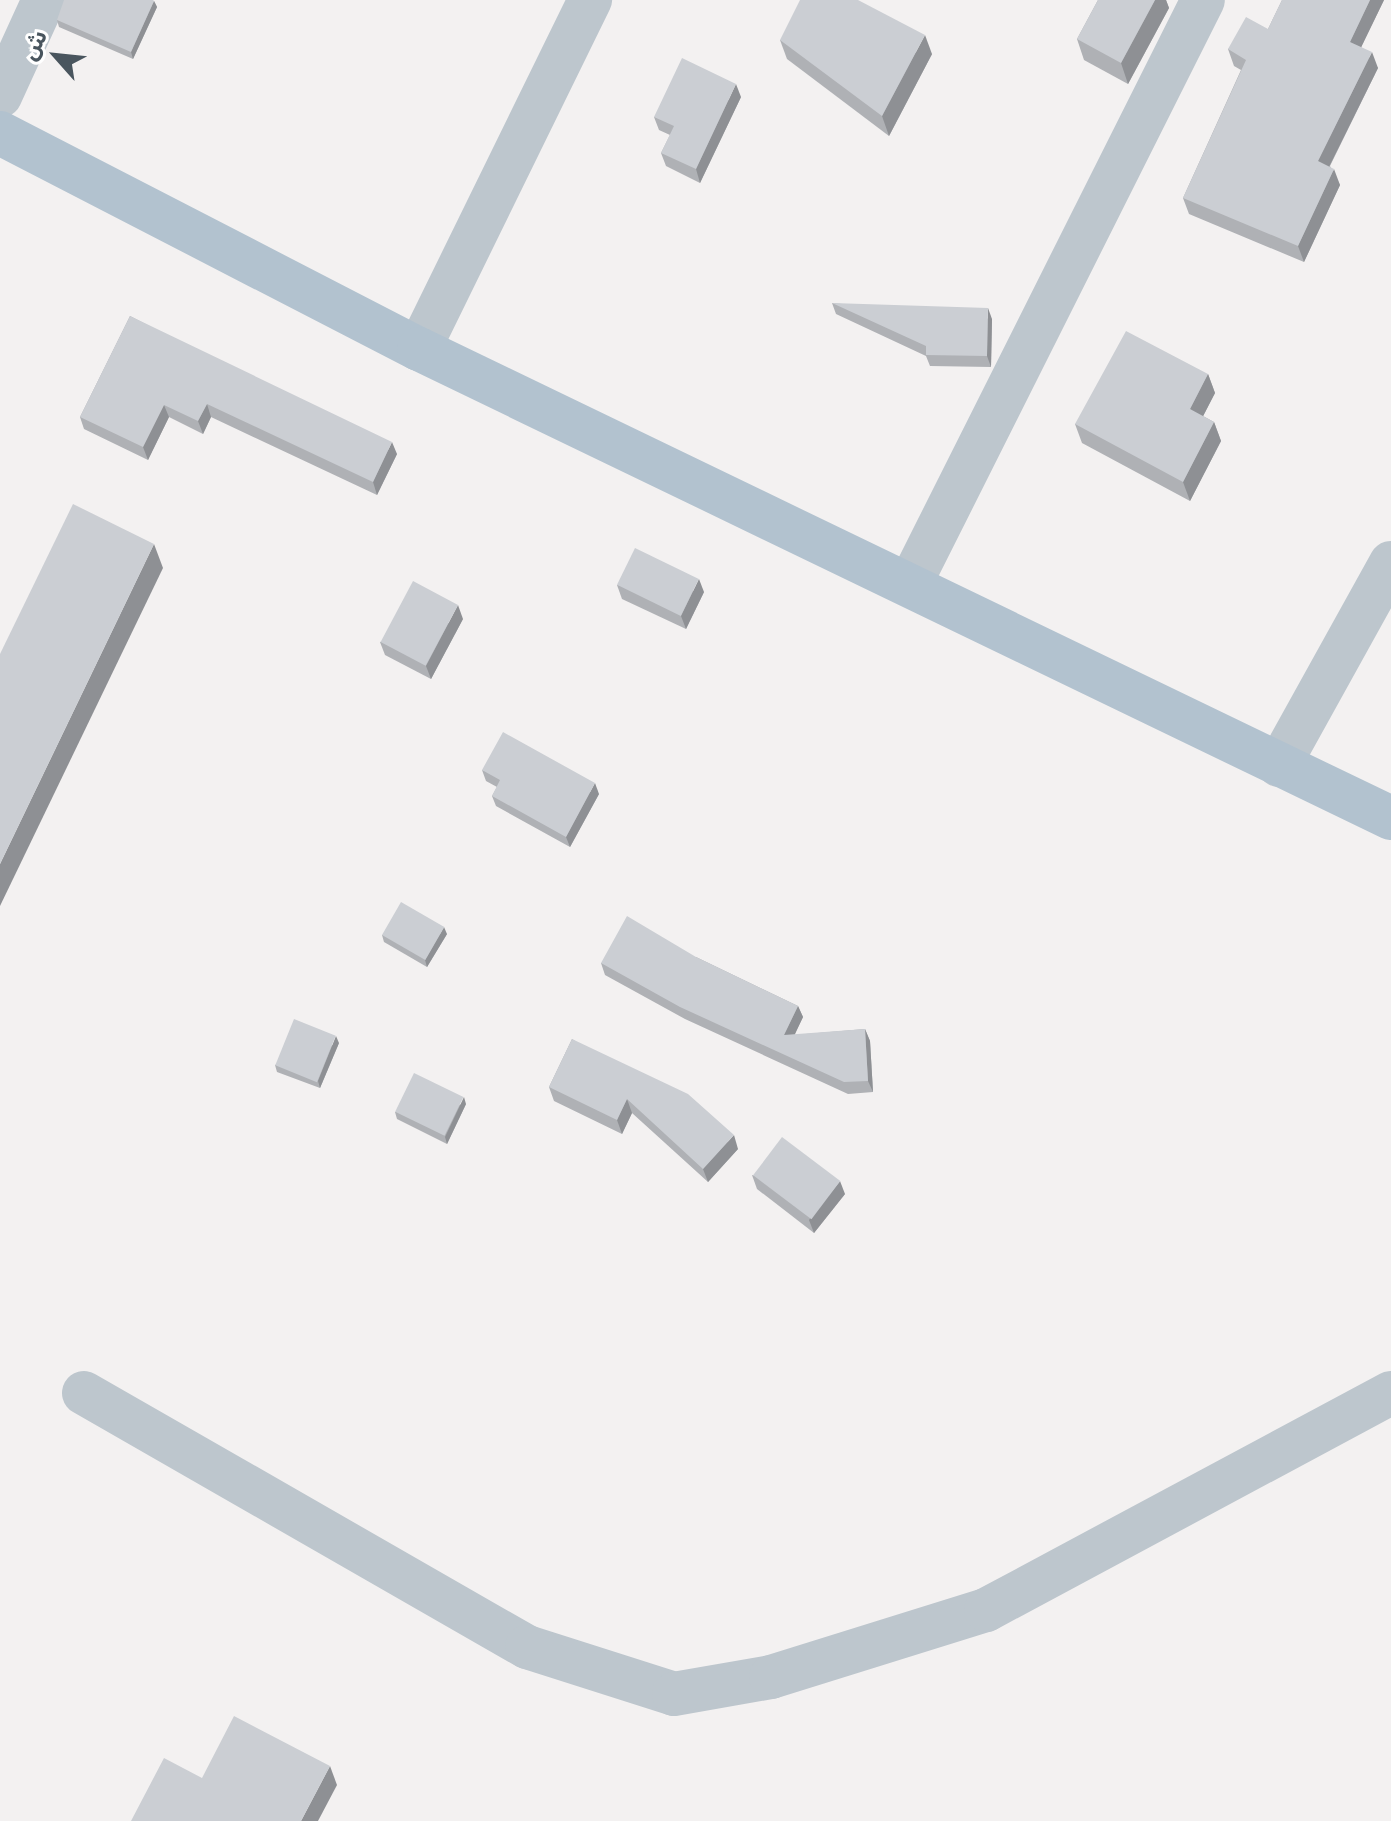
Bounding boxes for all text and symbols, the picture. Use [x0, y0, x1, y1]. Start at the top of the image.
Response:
north arrow [16, 16, 96, 96]
text: ش [16, 26, 53, 64]

